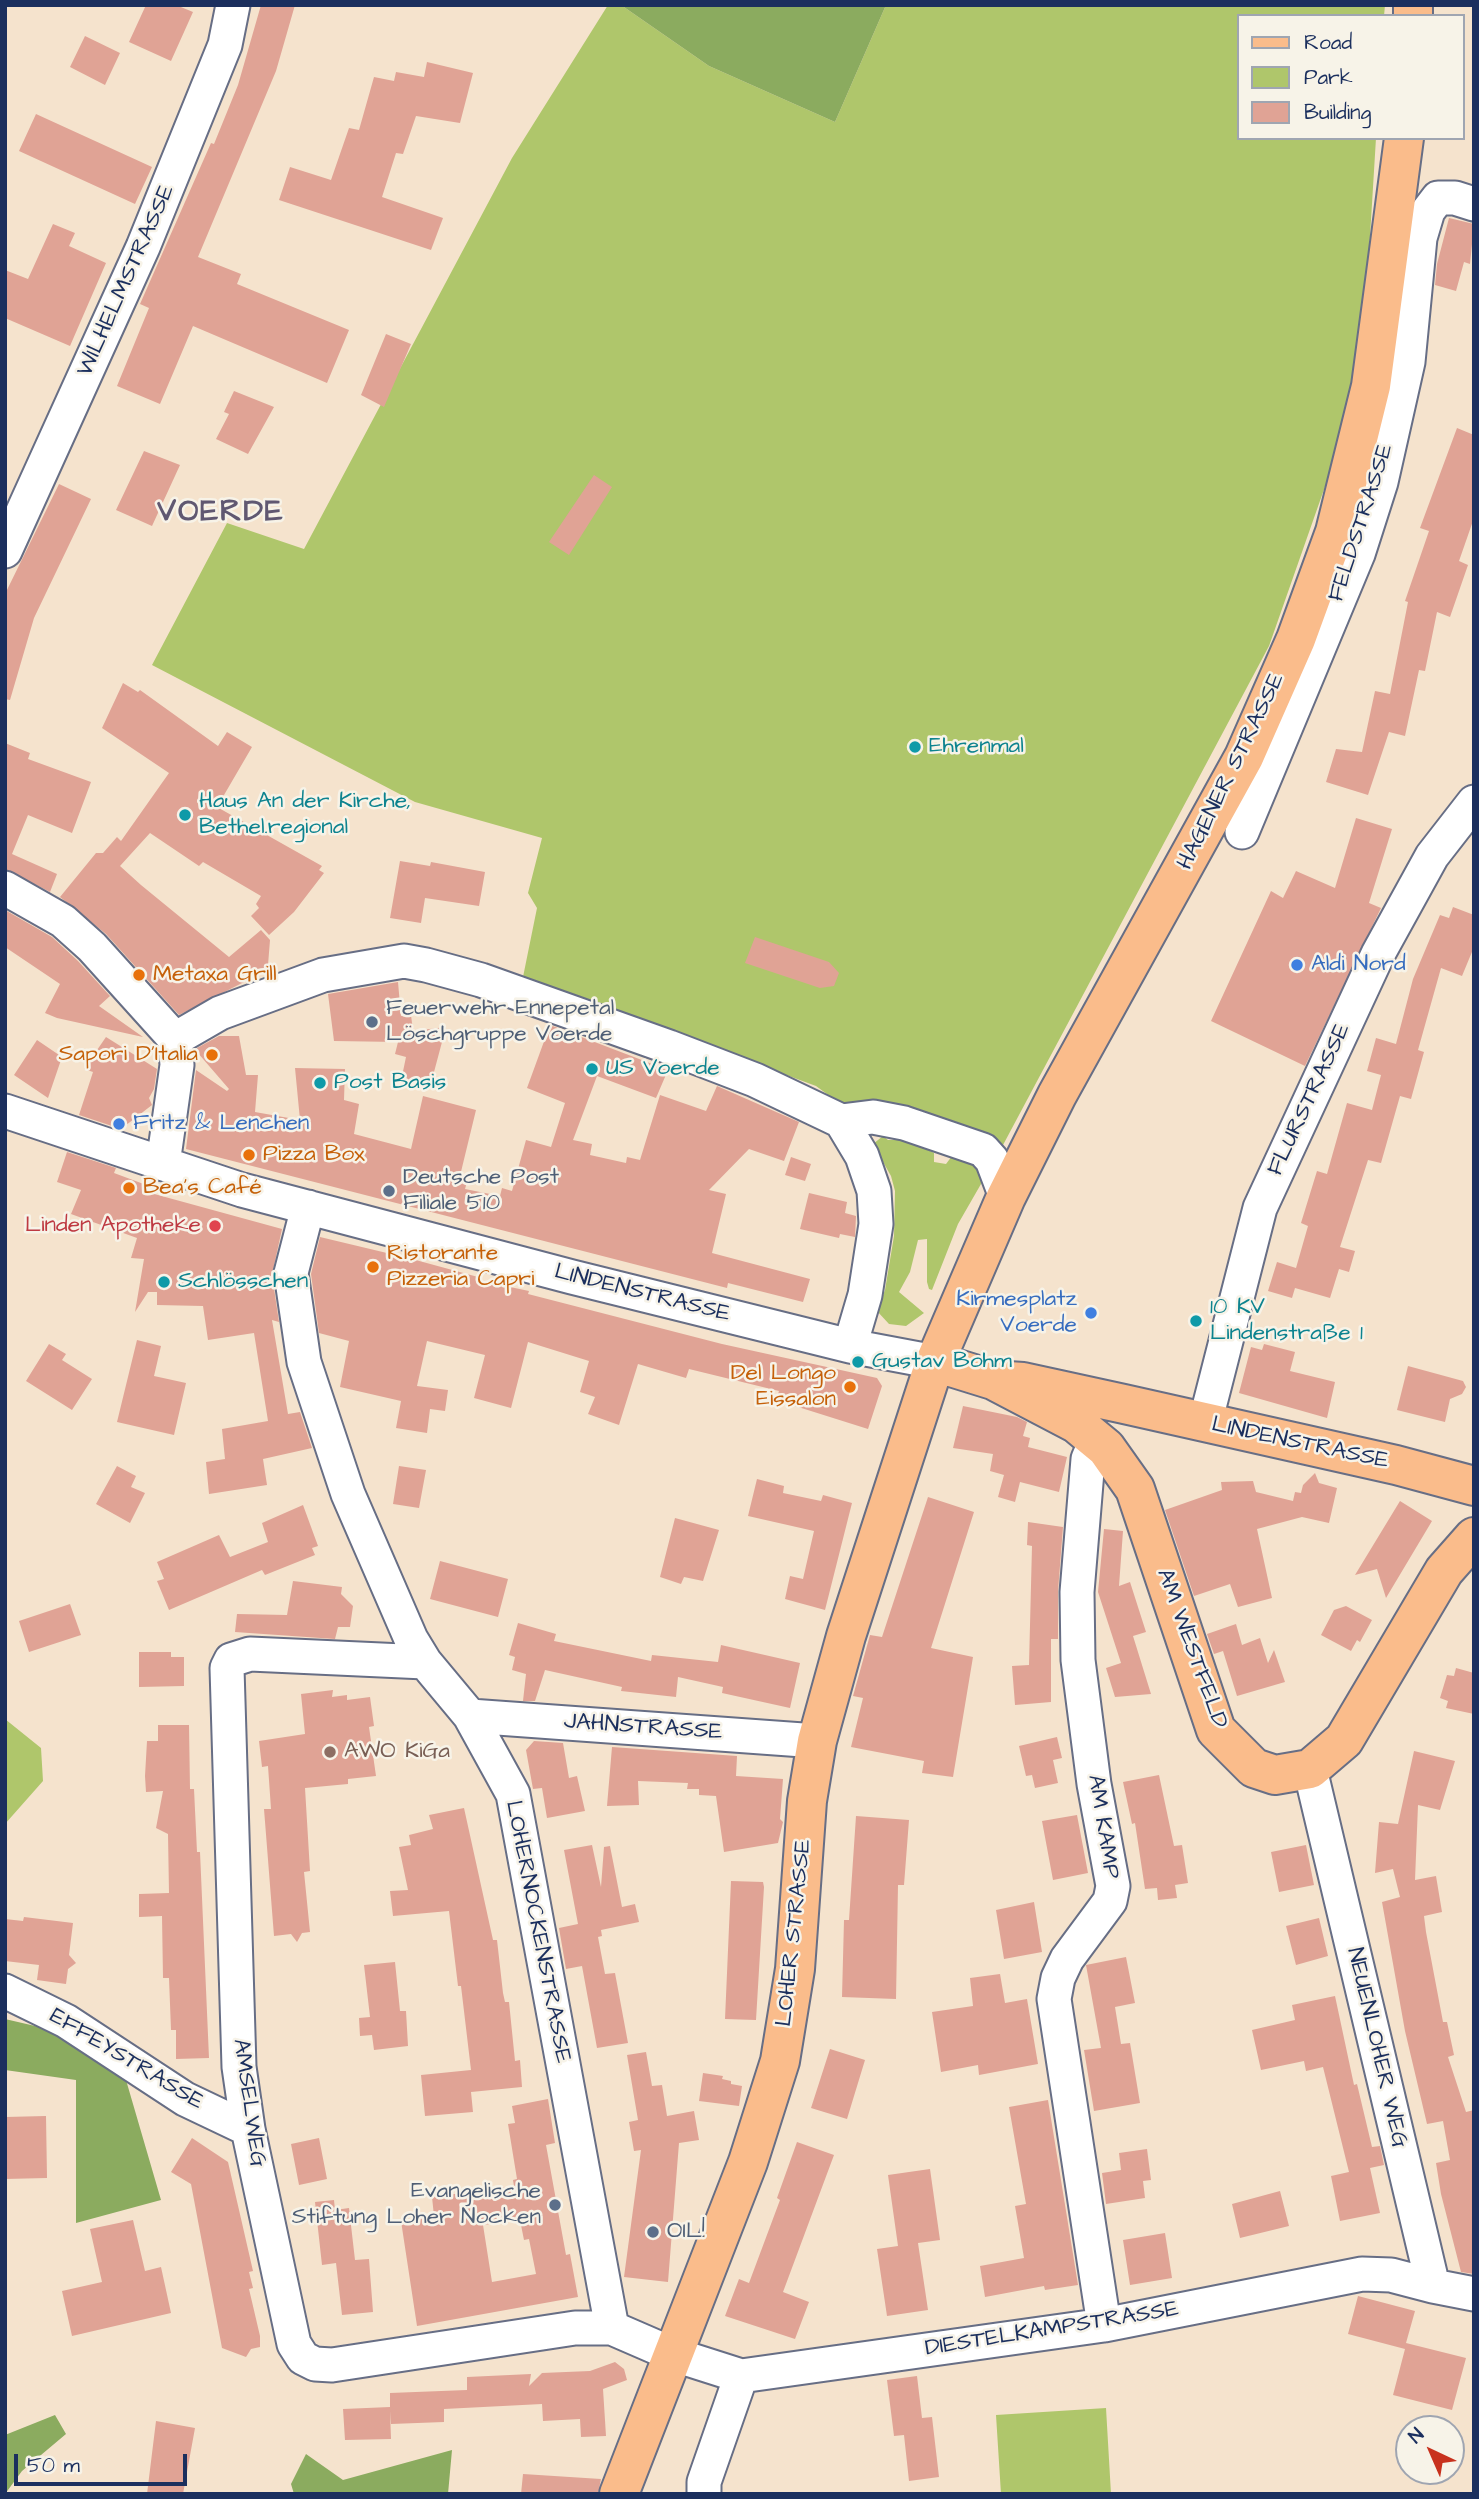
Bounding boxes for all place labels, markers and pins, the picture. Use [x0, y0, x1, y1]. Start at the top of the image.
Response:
place label: Ehrenmal [929, 733, 1024, 761]
marker: Ehrenmal [907, 739, 923, 755]
place label: Haus An der Kirche, Bethel.regional [199, 788, 411, 842]
marker: Haus An der Kirche, Bethel.regional [177, 807, 193, 823]
place label: Aldi Nord [1311, 951, 1406, 979]
marker: Aldi Nord [1289, 957, 1305, 973]
place label: Metaxa Grill [153, 961, 277, 989]
marker: Metaxa Grill [131, 967, 147, 983]
place label: Feuerwehr Ennepetal Löschgruppe Voerde [386, 995, 614, 1049]
marker: Feuerwehr Ennepetal Löschgruppe Voerde [364, 1014, 380, 1030]
place label: Sapori D’Italia [58, 1041, 198, 1069]
marker: Sapori D’Italia [204, 1047, 220, 1063]
place label: US Voerde [606, 1055, 720, 1083]
marker: US Voerde [584, 1061, 600, 1077]
place label: Post Basis [334, 1069, 446, 1097]
marker: Post Basis [312, 1075, 328, 1091]
place label: Fritz & Lenchen [133, 1110, 309, 1138]
marker: Fritz & Lenchen [111, 1116, 127, 1132]
place label: Pizza Box [263, 1141, 365, 1169]
marker: Pizza Box [241, 1147, 257, 1163]
place label: Deutsche Post Filiale 510 [403, 1164, 559, 1218]
place label: Bea‘s Café [143, 1174, 262, 1202]
marker: Bea‘s Café [121, 1180, 137, 1196]
marker: Deutsche Post Filiale 510 [381, 1183, 397, 1199]
place label: Linden Apotheke [25, 1212, 201, 1240]
marker: Linden Apotheke [207, 1218, 223, 1234]
place label: Ristorante Pizzeria Capri [387, 1240, 534, 1294]
marker: Ristorante Pizzeria Capri [365, 1259, 381, 1275]
place label: Schlösschen [178, 1268, 308, 1296]
marker: Schlösschen [156, 1274, 172, 1290]
place label: Kirmesplatz Voerde [956, 1286, 1077, 1340]
place label: 10 KV Lindenstraße 1 [1210, 1294, 1363, 1348]
marker: Kirmesplatz Voerde [1083, 1305, 1099, 1321]
marker: 10 KV Lindenstraße 1 [1188, 1313, 1204, 1329]
place label: Gustav Bohm [872, 1348, 1012, 1376]
marker: Gustav Bohm [850, 1354, 866, 1370]
place label: Del Longo Eissalon [731, 1360, 836, 1414]
marker: Del Longo Eissalon [842, 1379, 858, 1395]
place label: AWO KiGa [344, 1738, 450, 1766]
marker: AWO KiGa [322, 1744, 338, 1760]
place label: Evangelische Stiftung Loher Nocken [292, 2178, 541, 2232]
marker: Evangelische Stiftung Loher Nocken [547, 2197, 563, 2213]
place label: OIL! [667, 2218, 705, 2246]
marker: OIL! [645, 2224, 661, 2240]

